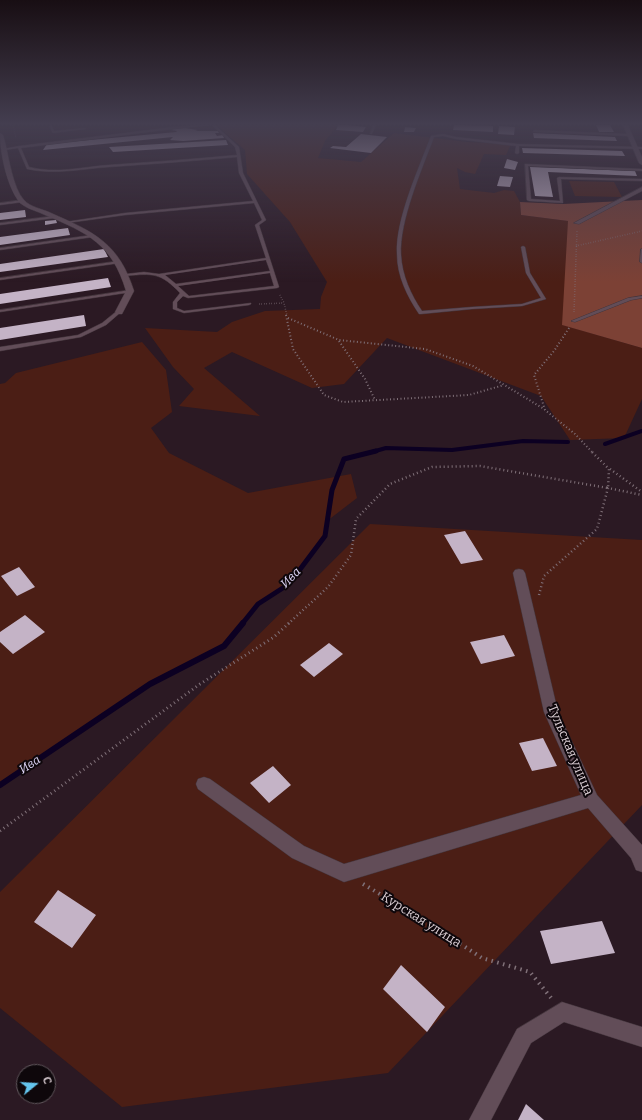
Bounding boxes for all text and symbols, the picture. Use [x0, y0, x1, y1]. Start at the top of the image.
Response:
water label: Ива [278, 565, 304, 591]
street label: Тульская улица [544, 702, 596, 798]
water label: Ива [17, 753, 43, 777]
street label: Курская улица [378, 889, 464, 951]
north arrow [16, 1064, 56, 1104]
text: С [40, 1075, 54, 1086]

